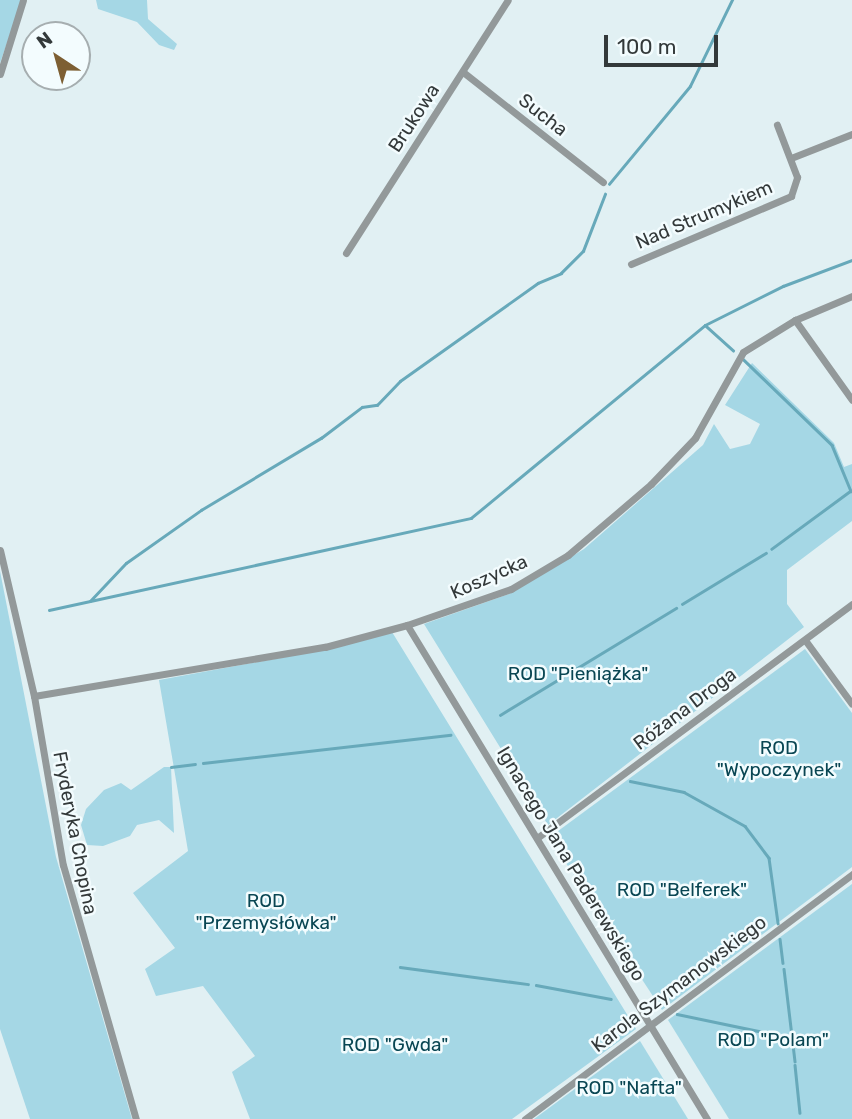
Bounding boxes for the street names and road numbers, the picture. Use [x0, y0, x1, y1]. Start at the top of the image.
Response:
street label: Brukowa [384, 80, 444, 156]
street label: Sucha [514, 89, 572, 141]
street label: Nad Strumykiem [632, 176, 776, 254]
street label: Koszycka [447, 550, 531, 604]
street label: Różana Droga [629, 663, 741, 755]
street label: Ignacego Jana Paderewskiego [492, 743, 650, 985]
street label: Fryderyka Chopina [48, 750, 102, 916]
street label: Karola Szymanowskiego [587, 911, 771, 1057]

